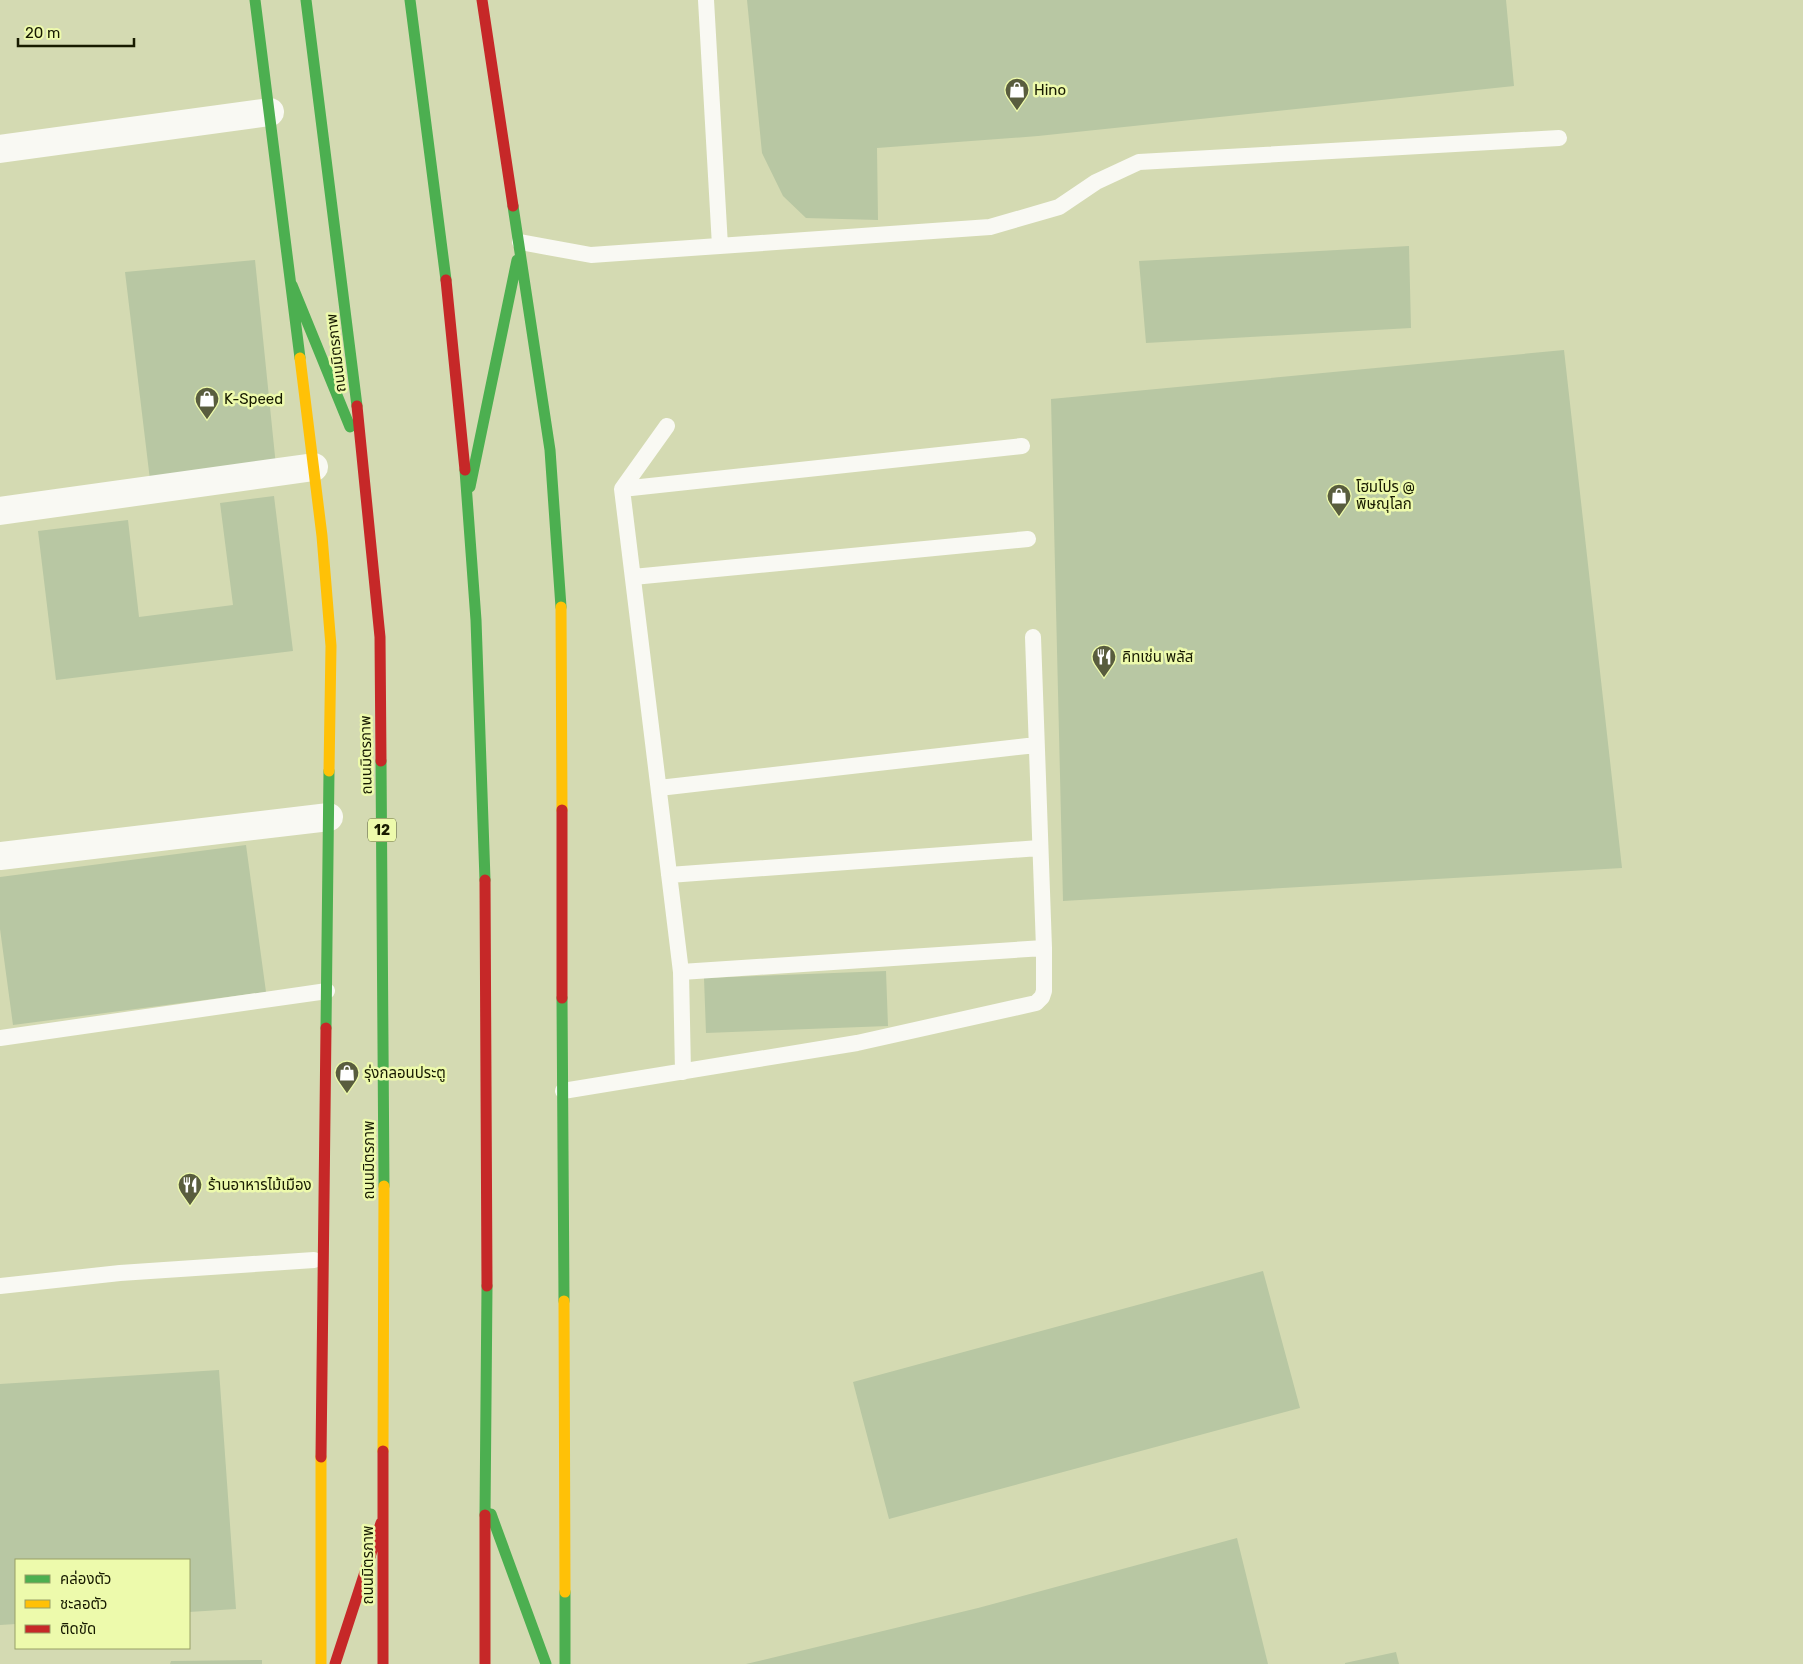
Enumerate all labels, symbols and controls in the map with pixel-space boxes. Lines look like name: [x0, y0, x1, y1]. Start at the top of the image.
scale bar: [18, 15, 134, 47]
text: 20 m: [25, 24, 60, 42]
shop icon: Hino: [1004, 77, 1030, 111]
place label: Hino: [1034, 81, 1066, 99]
street label: ถนนมิตรภาพ: [322, 313, 350, 393]
shop icon: K-Speed: [194, 386, 220, 420]
place label: K-Speed: [224, 390, 283, 408]
place label: โฮมโปร @ พิษณุโลก: [1356, 478, 1415, 513]
shop icon: โฮมโปร @ พิษณุโลก: [1326, 483, 1352, 517]
restaurant icon: คิทเช่น พลัส: [1091, 644, 1117, 678]
place label: คิทเช่น พลัส: [1122, 648, 1194, 666]
street label: ถนนมิตรภาพ: [356, 715, 376, 795]
road number: 12: [368, 818, 396, 842]
shop icon: รุ่งกลอนประตู: [334, 1060, 360, 1094]
place label: รุ่งกลอนประตู: [364, 1064, 446, 1082]
street label: ถนนมิตรภาพ: [360, 1120, 378, 1200]
restaurant icon: ร้านอาหารไม้เมือง: [177, 1172, 203, 1206]
place label: ร้านอาหารไม้เมือง: [208, 1176, 312, 1194]
street label: ถนนมิตรภาพ: [359, 1525, 377, 1605]
legend: [15, 1559, 190, 1649]
text: คล่องตัว: [60, 1570, 111, 1588]
text: ชะลอตัว: [60, 1595, 107, 1613]
text: ติดขัด: [60, 1620, 96, 1638]

